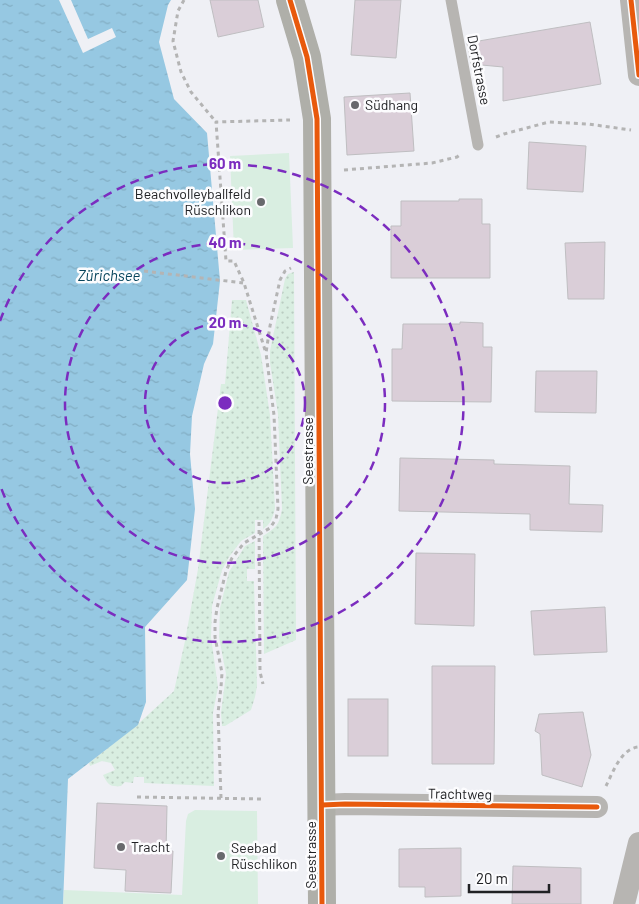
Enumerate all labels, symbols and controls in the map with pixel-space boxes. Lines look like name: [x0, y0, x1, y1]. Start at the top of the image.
street label: Dorfstrasse: [464, 33, 495, 106]
place label: Südhang: [365, 96, 418, 113]
marker: Südhang: [349, 99, 361, 111]
text: 60 m: [209, 154, 241, 172]
place label: Beachvolleyballfeld Rüschlikon: [135, 185, 251, 218]
marker: Beachvolleyballfeld Rüschlikon: [255, 196, 267, 208]
text: 40 m: [208, 233, 242, 251]
water label: Zürichsee: [78, 266, 141, 284]
text: 20 m: [209, 313, 241, 331]
centre of rings: [216, 394, 234, 412]
street label: Seestrasse: [299, 417, 316, 485]
street label: Trachtweg: [428, 784, 492, 803]
street label: Seestrasse: [302, 821, 319, 889]
place label: Tracht: [131, 838, 170, 855]
place label: Seebad Rüschlikon: [231, 839, 297, 872]
marker: Tracht: [115, 841, 127, 853]
marker: Seebad Rüschlikon: [215, 850, 227, 862]
scale bar: [469, 862, 549, 894]
text: 20 m: [476, 869, 508, 887]

